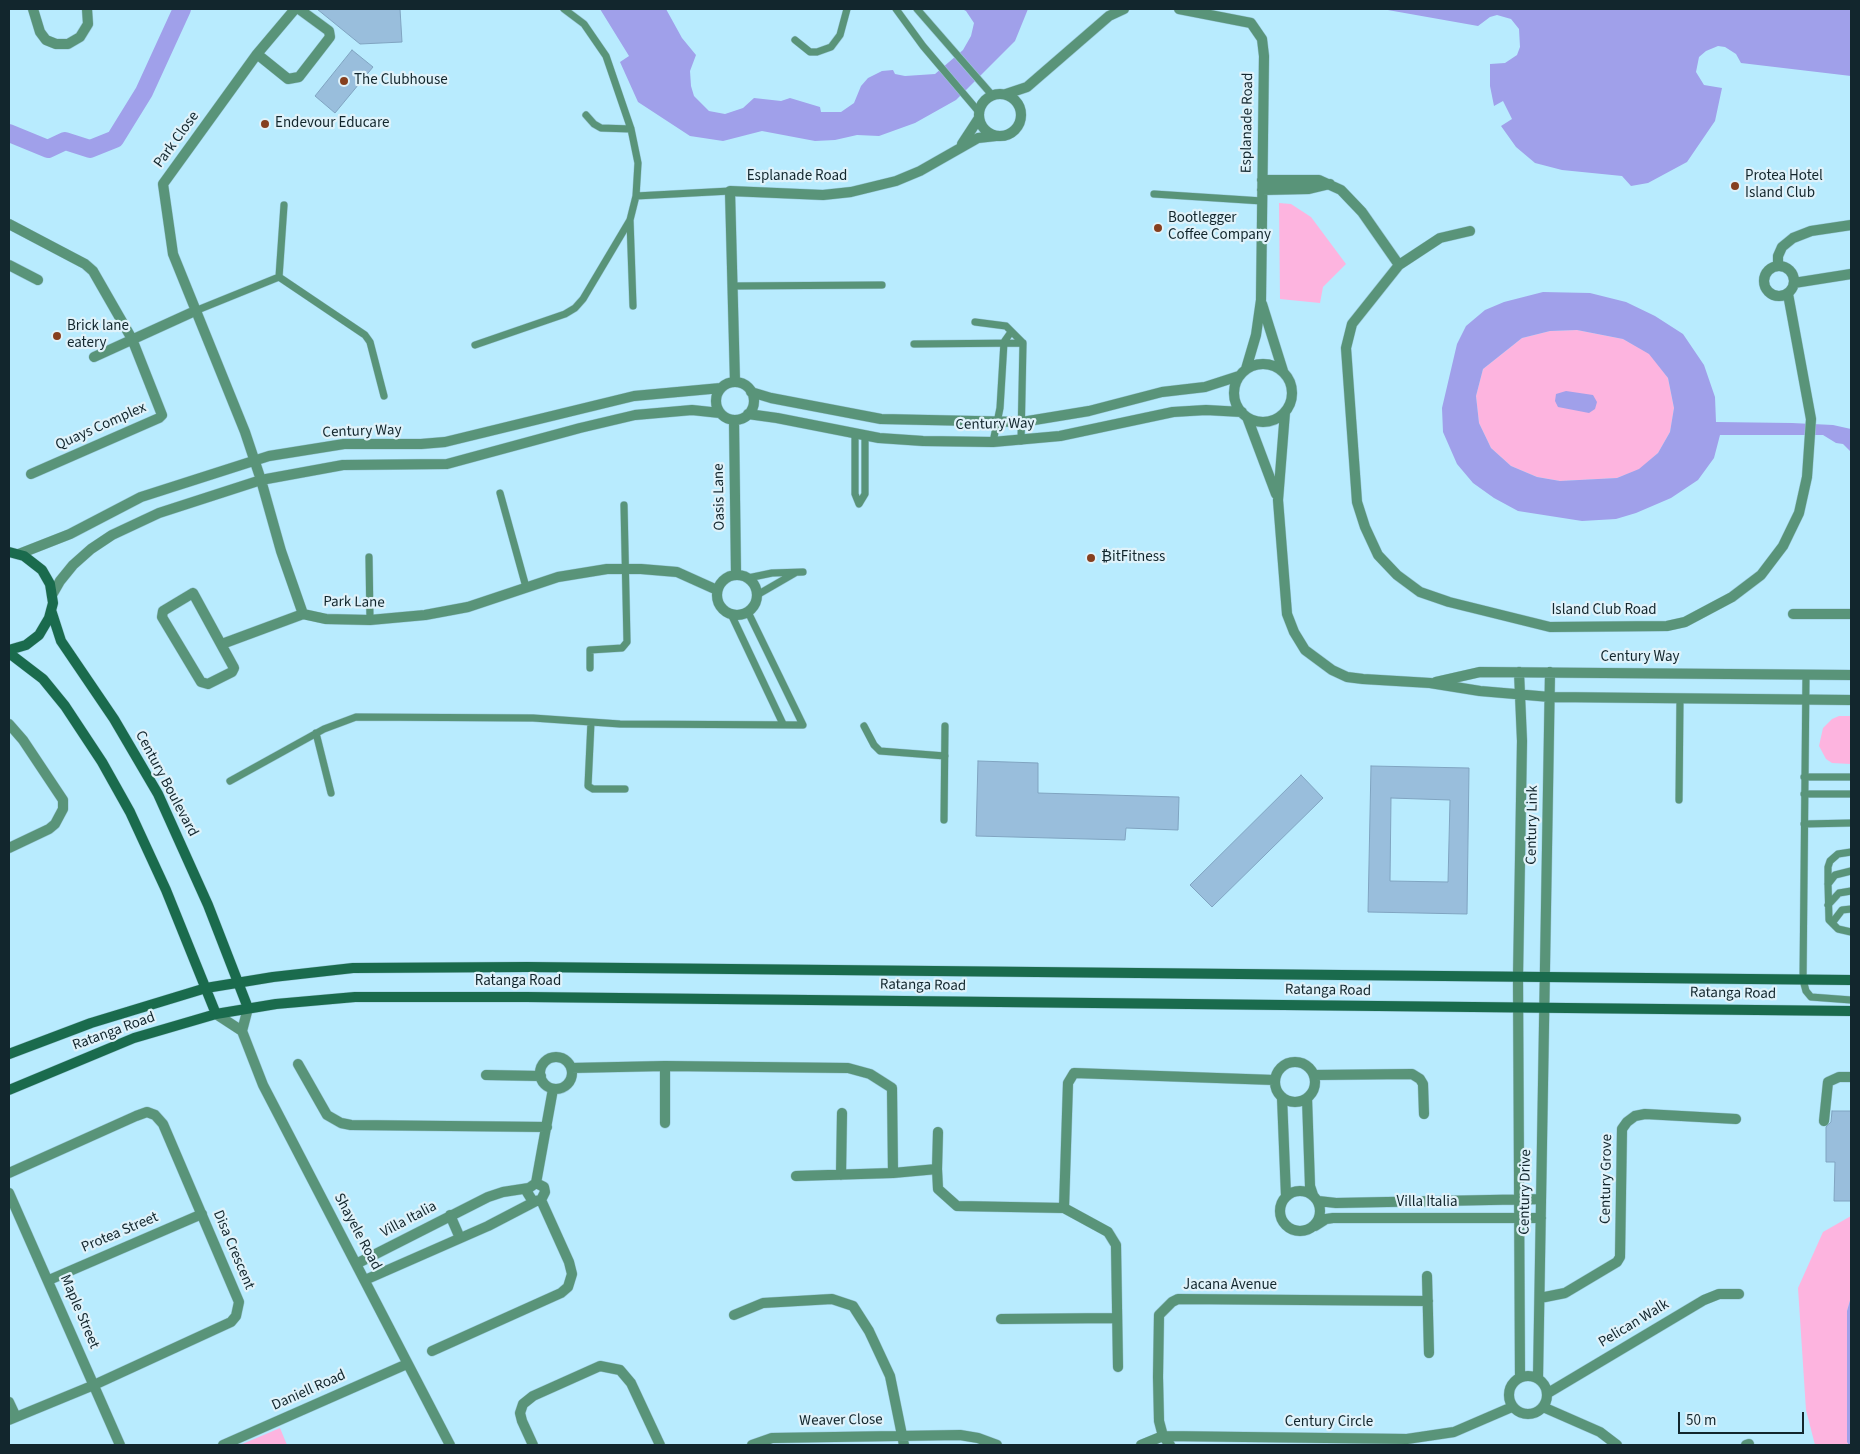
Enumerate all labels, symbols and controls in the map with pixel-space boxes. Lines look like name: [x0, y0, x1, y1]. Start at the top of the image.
place label: The Clubhouse: [354, 72, 448, 90]
street label: Esplanade Road: [1238, 73, 1258, 173]
marker: The Clubhouse: [338, 75, 350, 87]
street label: Park Close: [151, 108, 203, 172]
place label: Endevour Educare: [275, 115, 389, 133]
marker: Endevour Educare: [259, 118, 271, 130]
street label: Esplanade Road: [747, 168, 847, 186]
place label: Protea Hotel Island Club: [1745, 168, 1823, 203]
marker: Protea Hotel Island Club: [1729, 180, 1741, 192]
place label: Bootlegger Coffee Company: [1168, 210, 1271, 245]
marker: Bootlegger Coffee Company: [1152, 222, 1164, 234]
place label: Brick lane eatery: [67, 318, 129, 353]
marker: Brick lane eatery: [51, 330, 63, 342]
street label: Quays Complex: [53, 399, 149, 455]
street label: Century Way: [955, 415, 1035, 435]
street label: Century Way: [322, 422, 402, 442]
street label: Oasis Lane: [710, 463, 730, 531]
place label: ₿itFitness: [1101, 549, 1165, 567]
marker: ₿itFitness: [1085, 552, 1097, 564]
street label: Park Lane: [323, 593, 385, 613]
street label: Island Club Road: [1551, 602, 1657, 620]
street label: Century Way: [1600, 649, 1680, 667]
street label: Century Boulevard: [131, 728, 201, 840]
street label: Century Link: [1523, 785, 1543, 865]
street label: Ratanga Road: [475, 973, 561, 991]
street label: Ratanga Road: [880, 976, 966, 996]
street label: Ratanga Road: [1285, 981, 1371, 1001]
street label: Ratanga Road: [1690, 984, 1776, 1004]
street label: Ratanga Road: [70, 1009, 158, 1055]
street label: Century Grove: [1597, 1134, 1617, 1224]
street label: Century Drive: [1516, 1149, 1536, 1235]
street label: Shayele Road: [329, 1190, 385, 1274]
street label: Villa Italia: [1397, 1194, 1457, 1212]
street label: Villa Italia: [378, 1198, 440, 1242]
street label: Disa Crescent: [208, 1208, 258, 1292]
street label: Protea Street: [79, 1209, 161, 1257]
street label: Maple Street: [55, 1272, 103, 1352]
street label: Jacana Avenue: [1183, 1277, 1277, 1295]
street label: Pelican Walk: [1596, 1296, 1672, 1352]
street label: Daniell Road: [269, 1367, 349, 1415]
scale bar: [1680, 1402, 1806, 1434]
text: 50 m: [1686, 1410, 1716, 1431]
street label: Weaver Close: [799, 1411, 883, 1431]
street label: Century Circle: [1285, 1414, 1373, 1432]

